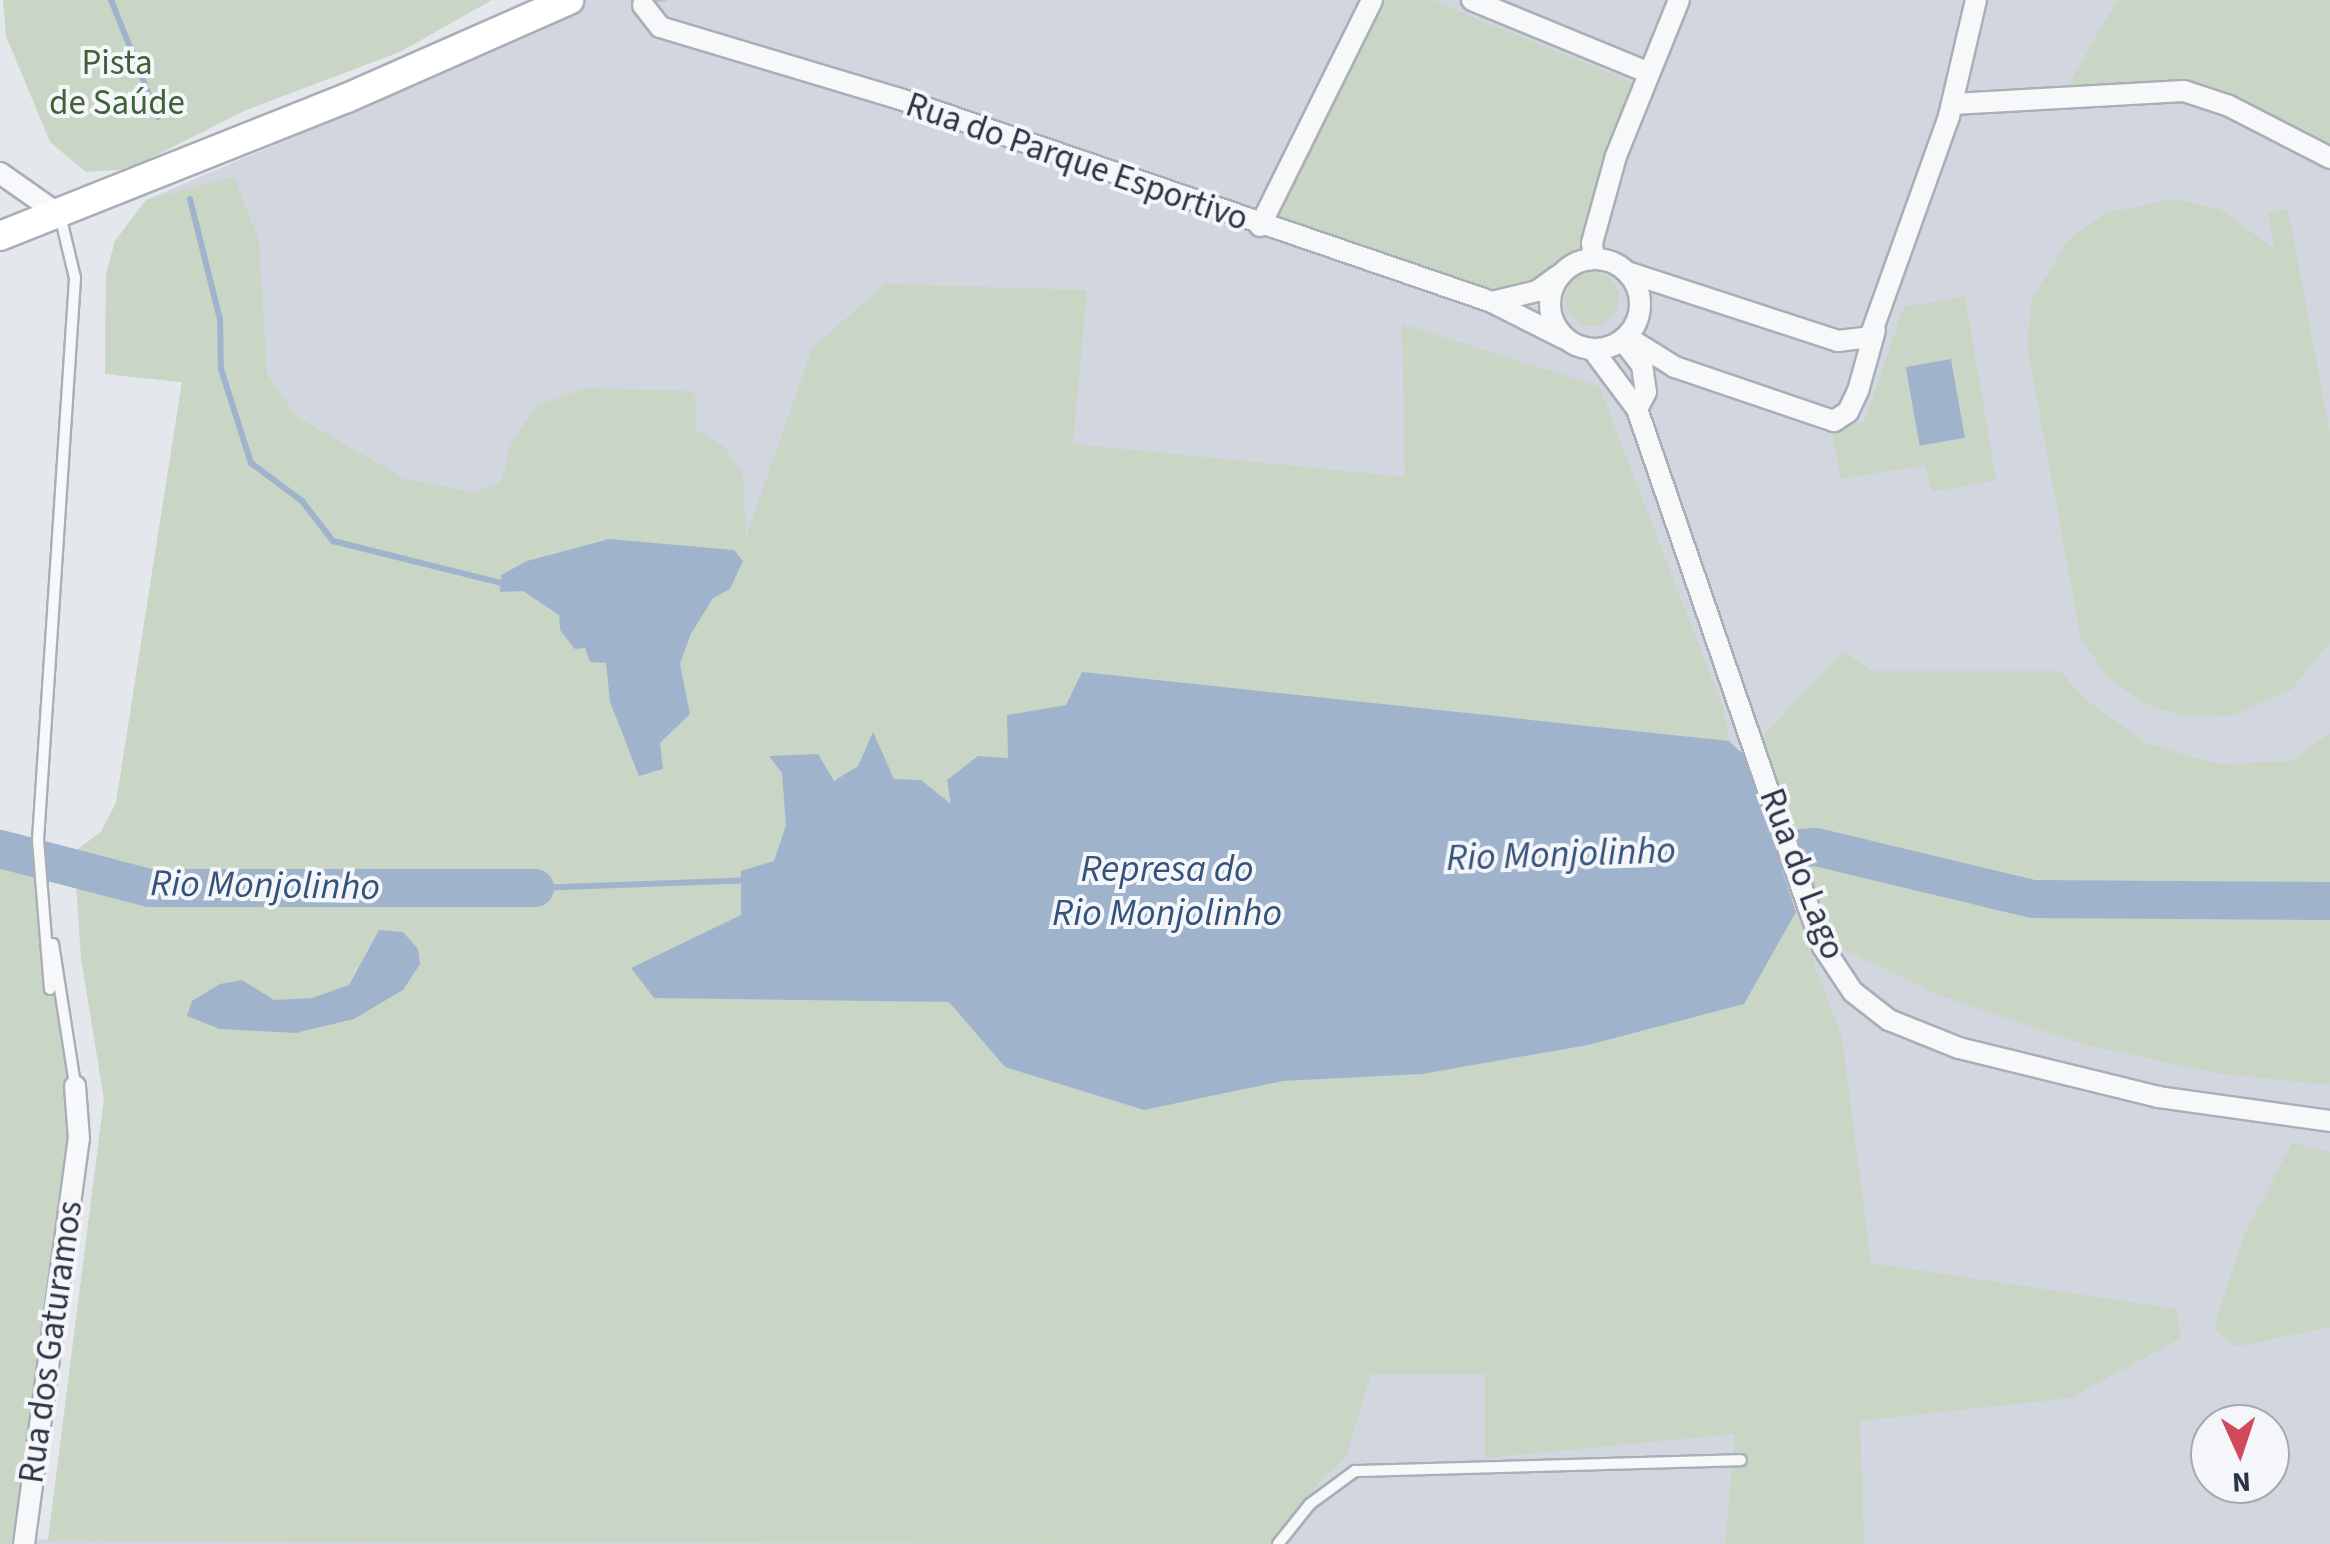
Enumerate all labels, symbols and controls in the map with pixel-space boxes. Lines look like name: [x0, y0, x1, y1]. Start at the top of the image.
park label: Pista de Saúde: [49, 42, 185, 124]
street label: Rua do Parque Esportivo: [901, 84, 1253, 240]
street label: Rua do Lago: [1750, 783, 1854, 965]
water label: Rio Monjolinho: [1445, 828, 1677, 882]
water label: Represa do Rio Monjolinho: [1052, 847, 1282, 936]
water label: Rio Monjolinho: [150, 861, 380, 911]
street label: Rua dos Gaturamos: [10, 1198, 92, 1486]
north arrow: [2190, 1404, 2290, 1504]
text: N: [2231, 1462, 2252, 1502]

